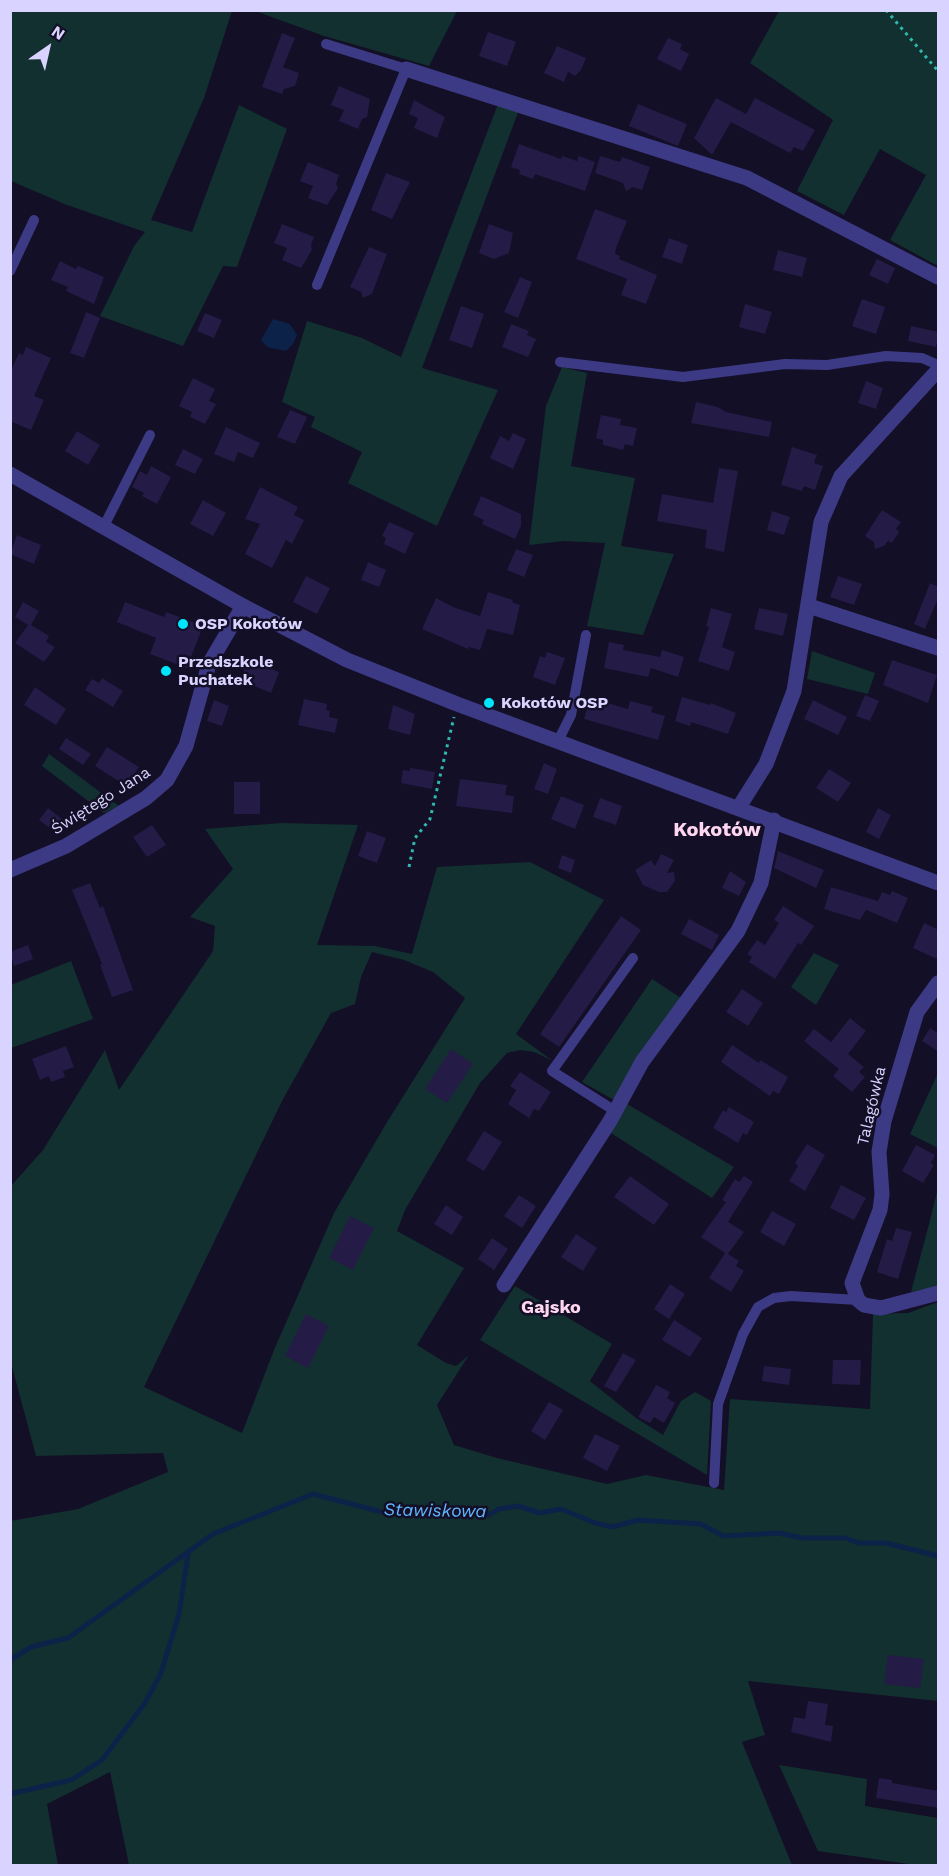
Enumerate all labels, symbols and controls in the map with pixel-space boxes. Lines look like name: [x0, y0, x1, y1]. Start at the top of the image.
north arrow: [18, 18, 78, 78]
text: N: [48, 21, 69, 44]
place label: OSP Kokotów: [195, 614, 302, 634]
marker: OSP Kokotów: [176, 617, 190, 631]
place label: Przedszkole Puchatek: [178, 652, 273, 690]
marker: Przedszkole Puchatek: [159, 664, 173, 678]
place label: Kokotów OSP: [501, 693, 608, 713]
marker: Kokotów OSP: [482, 696, 496, 710]
street label: Świętego Jana: [48, 763, 154, 839]
district label: Kokotów: [673, 818, 761, 842]
street label: Talagówka: [854, 1065, 890, 1147]
district label: Gajsko: [521, 1297, 581, 1319]
water label: Stawiskowa: [383, 1499, 487, 1523]

